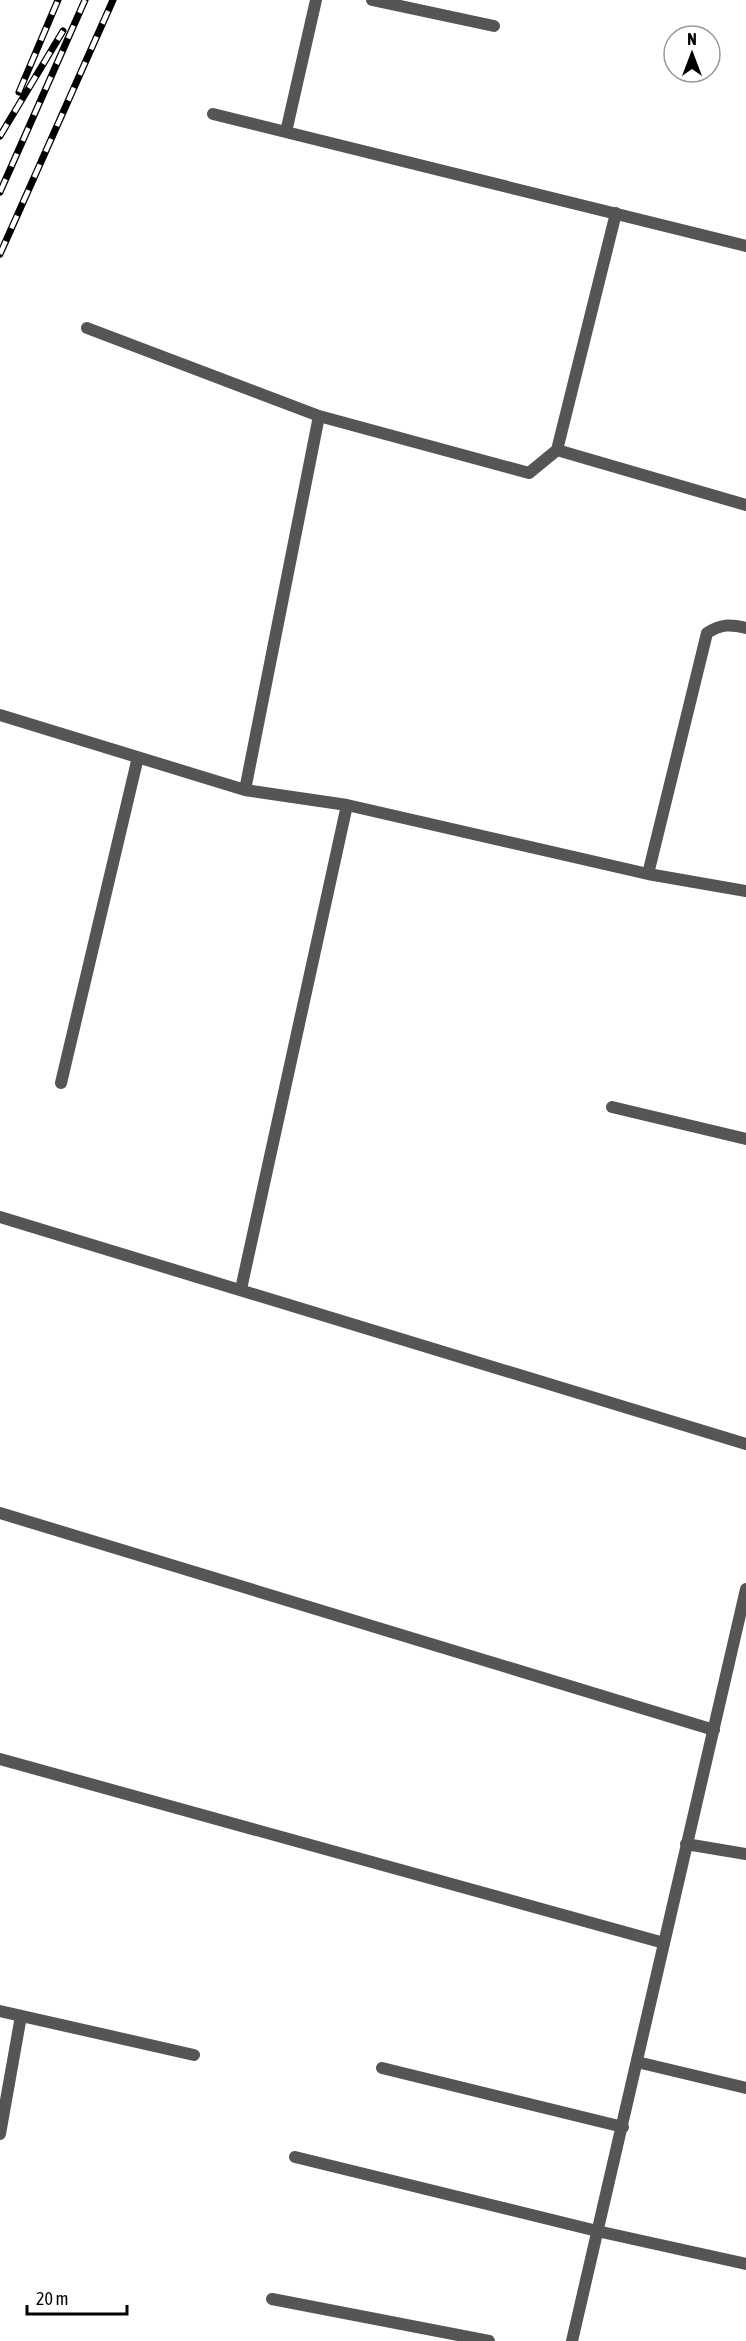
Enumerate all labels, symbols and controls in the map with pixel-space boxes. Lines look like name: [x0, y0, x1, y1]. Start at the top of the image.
north arrow: [662, 24, 722, 84]
text: N: [687, 30, 697, 48]
scale bar: [27, 2278, 128, 2316]
text: 20 m: [36, 2288, 68, 2309]

